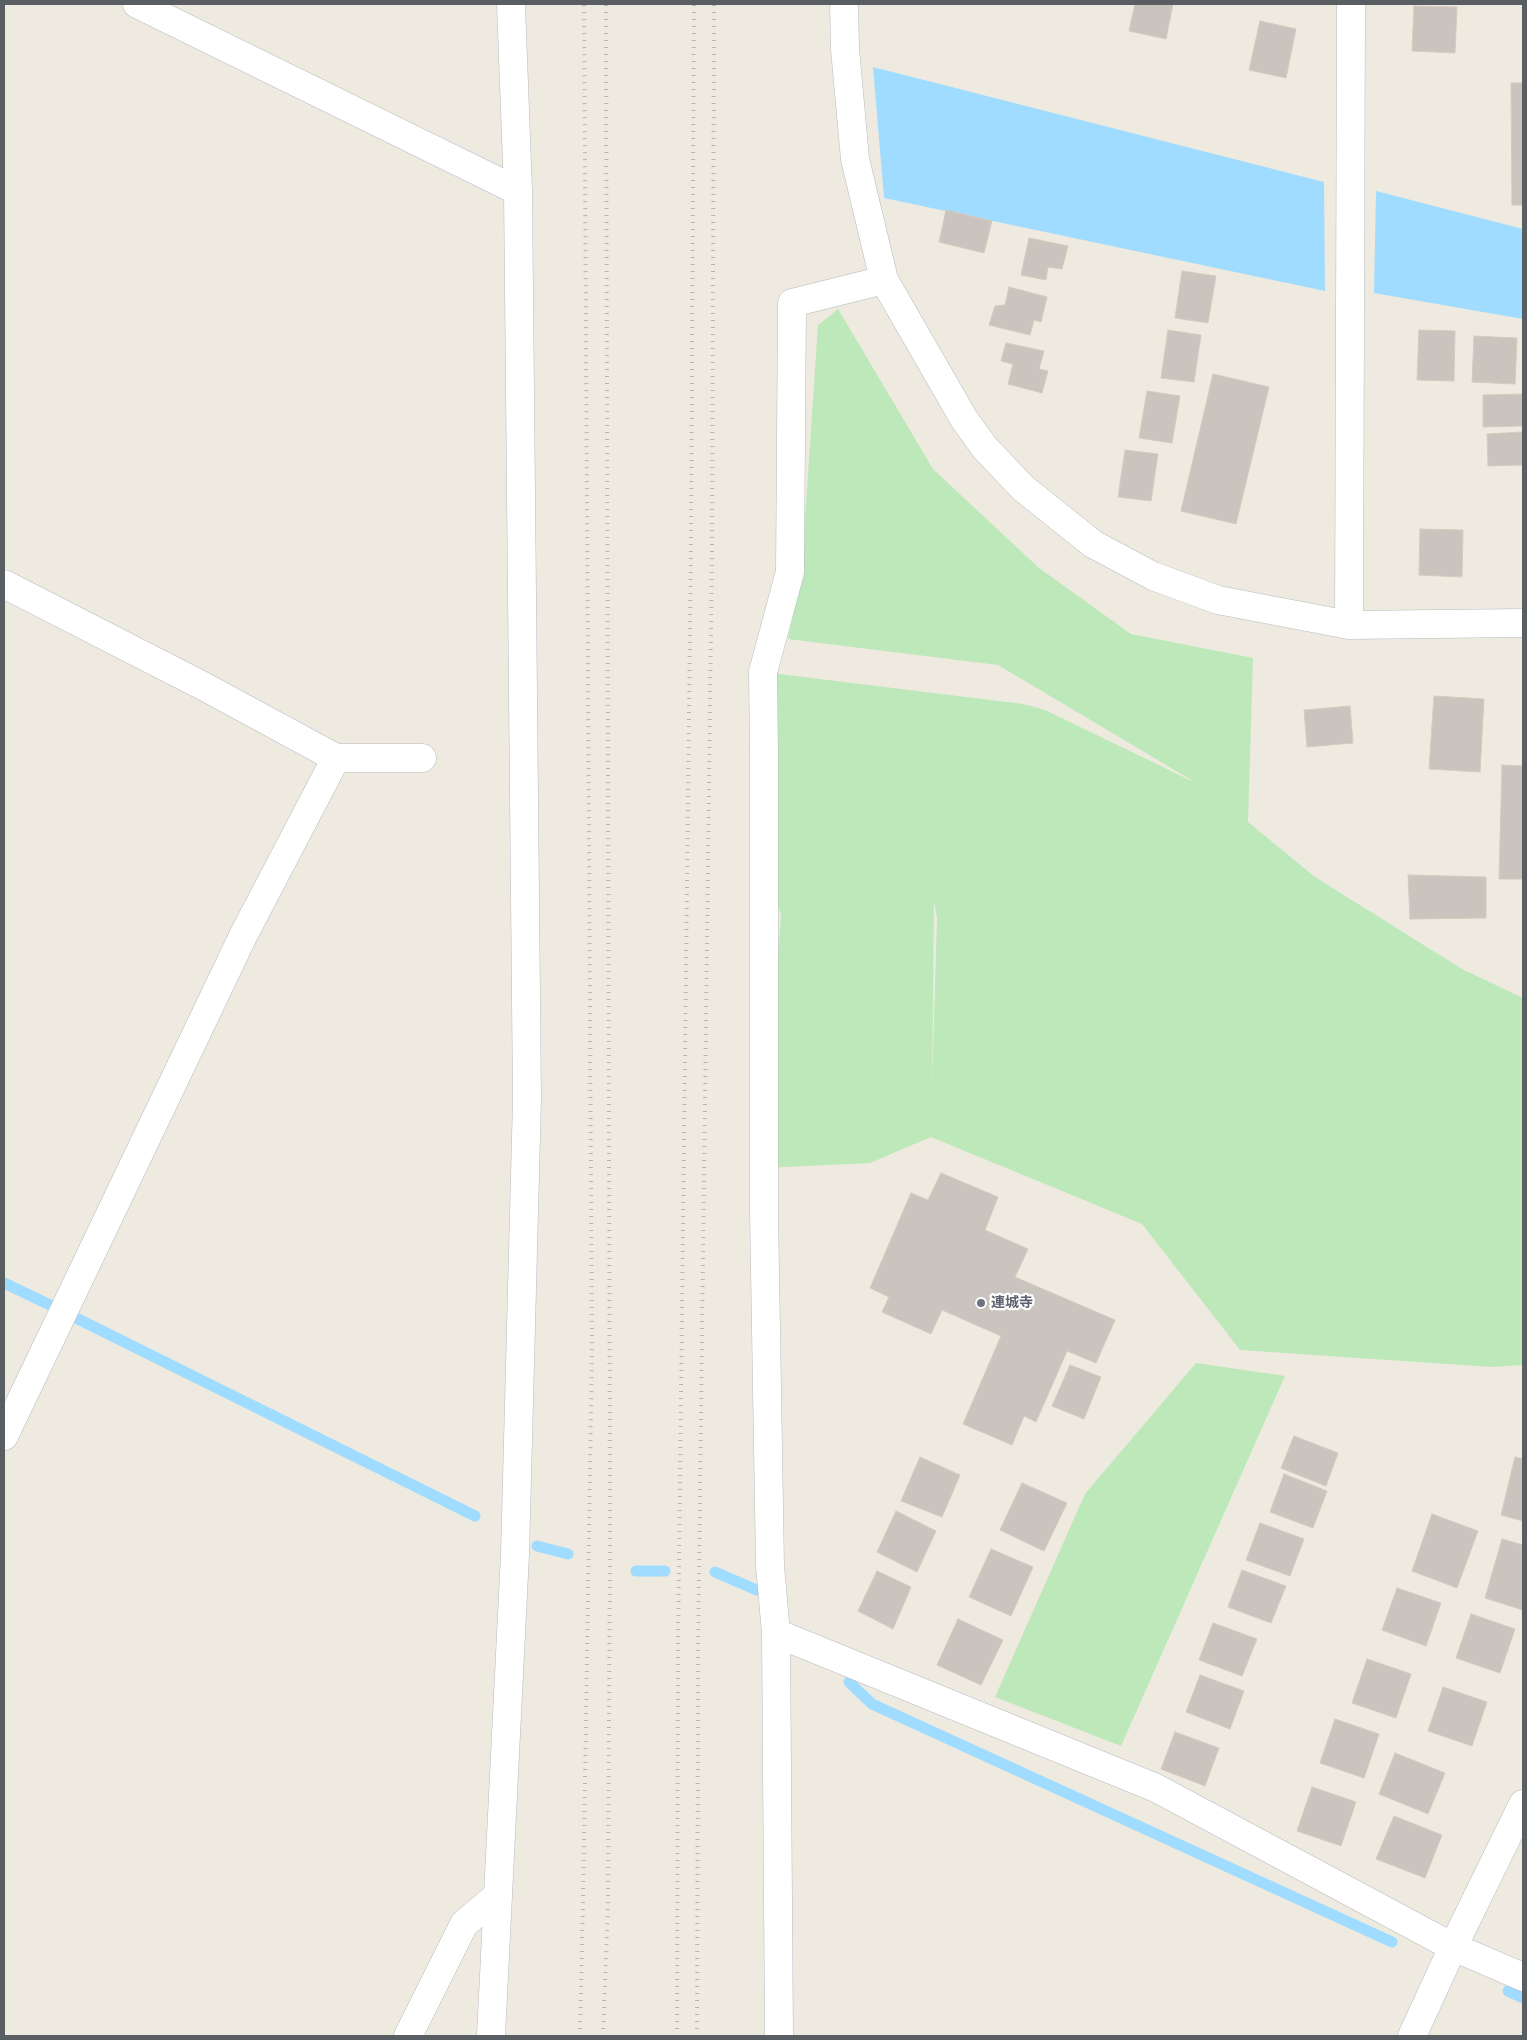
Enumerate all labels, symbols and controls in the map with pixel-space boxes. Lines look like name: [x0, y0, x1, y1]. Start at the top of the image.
place label: 連城寺: [991, 1295, 1033, 1311]
marker: 連城寺: [975, 1297, 987, 1309]

